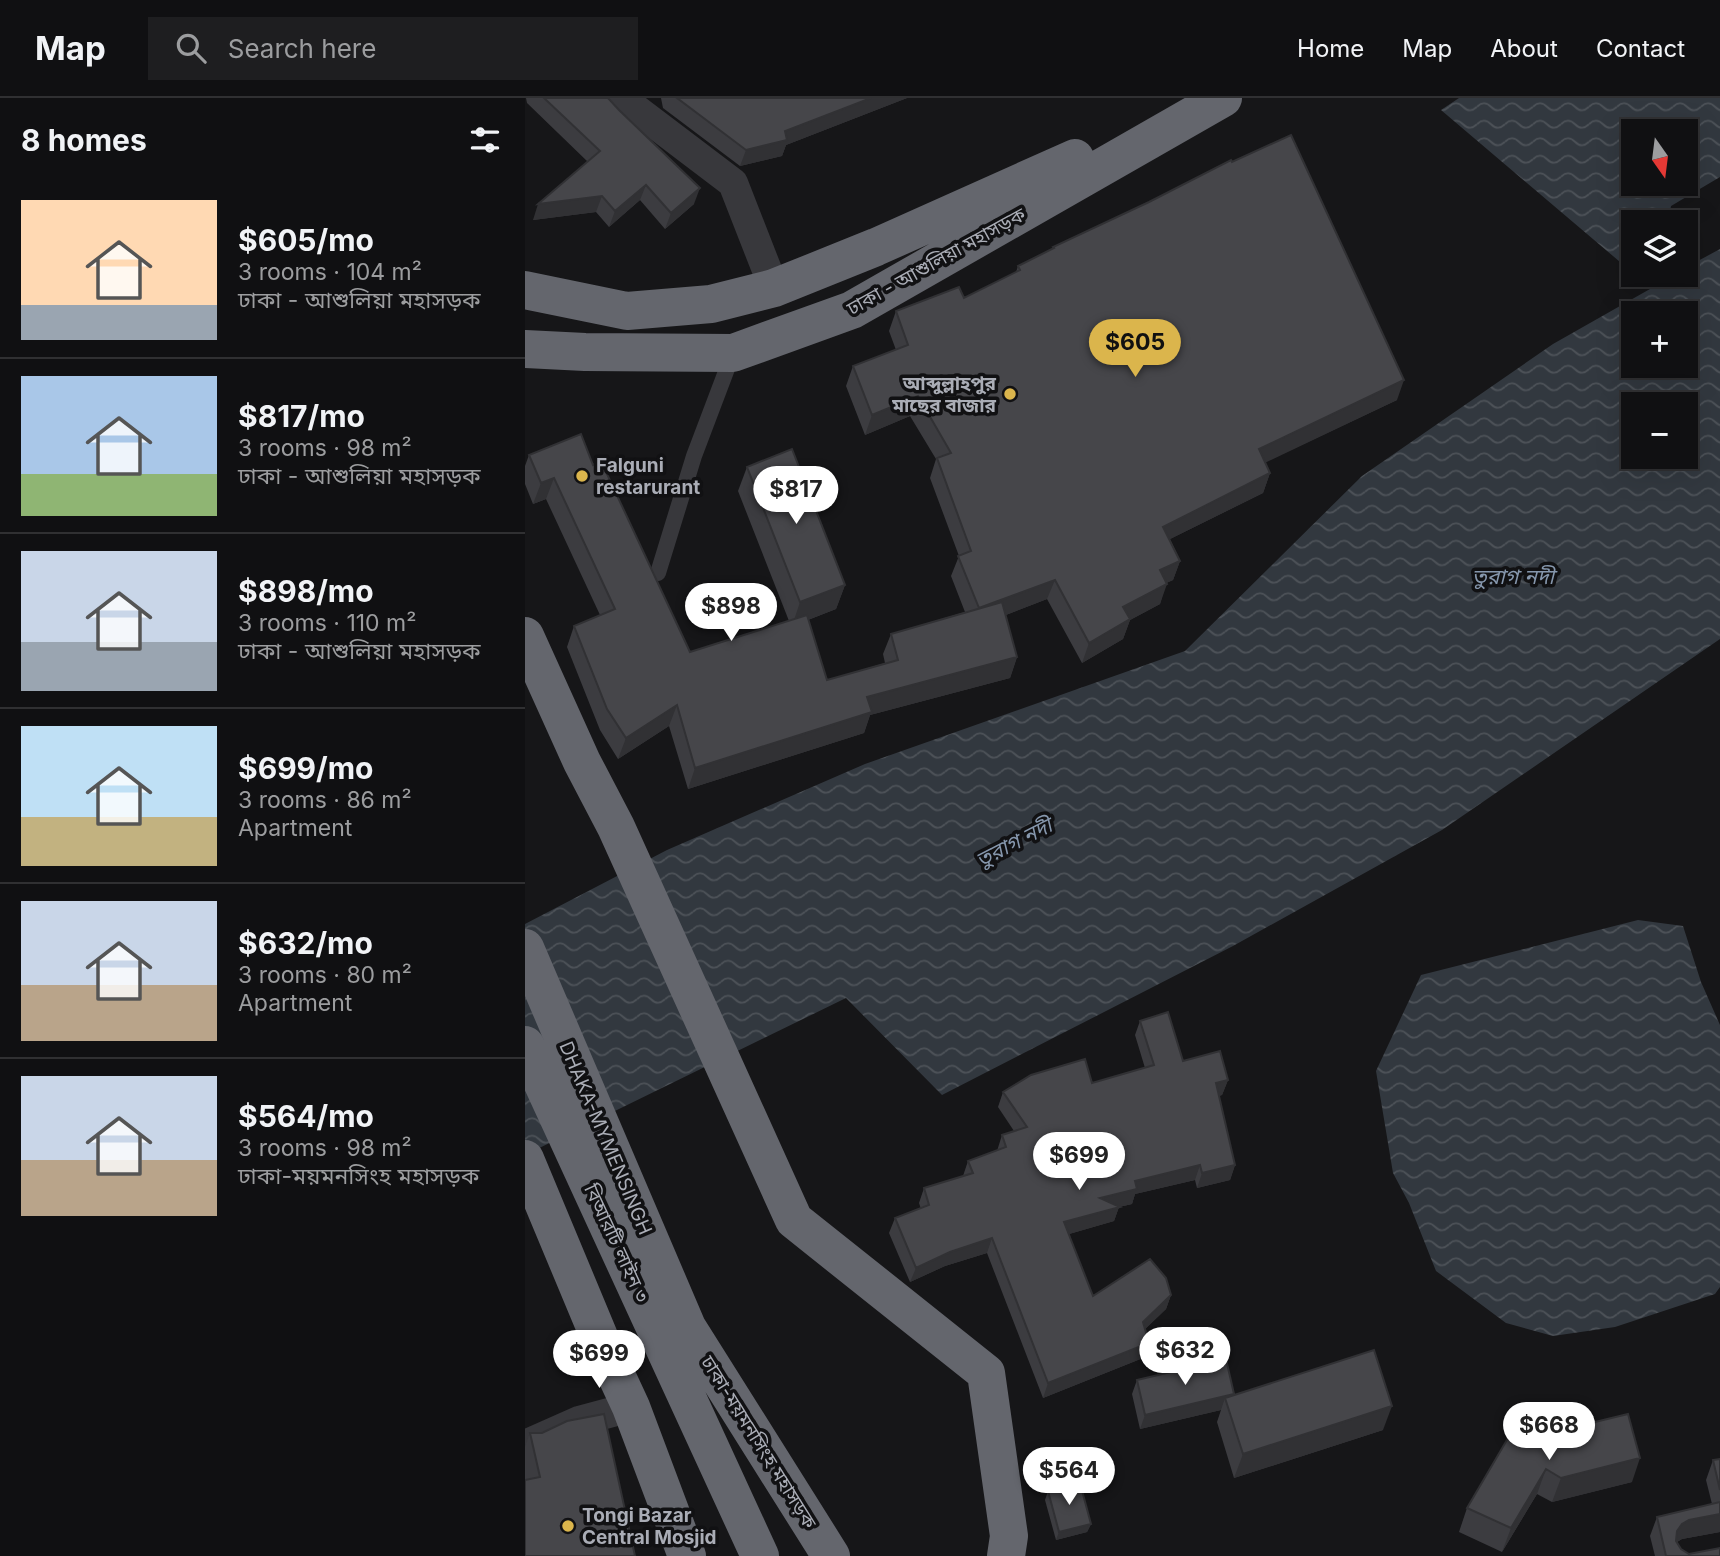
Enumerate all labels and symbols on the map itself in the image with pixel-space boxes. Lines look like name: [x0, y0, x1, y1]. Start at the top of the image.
north arrow: [1621, 119, 1697, 196]
street label: ঢাকা - আশুলিয়া মহাসড়ক: [842, 202, 1030, 321]
pin: $605: [1094, 320, 1176, 379]
place label: আব্দুল্লাহপুর মাছের বাজার: [891, 372, 997, 417]
marker: আব্দুল্লাহপুর মাছের বাজার: [1002, 386, 1018, 402]
place label: Falguni restarurant: [596, 454, 700, 499]
pin: $817: [755, 466, 837, 526]
marker: Falguni restarurant: [574, 468, 590, 484]
water label: তুরাগ নদী: [1472, 564, 1559, 590]
pin: $898: [690, 584, 772, 643]
water label: তুরাগ নদী: [971, 811, 1060, 873]
street label: DHAKA-MYMENSINGH: [554, 1038, 657, 1238]
pin: $699: [1038, 1132, 1120, 1192]
street label: বিআরটি লাইন ৩: [579, 1180, 654, 1306]
pin: $632: [1144, 1328, 1226, 1387]
pin: $699: [558, 1330, 640, 1390]
street label: ঢাকা-ময়মনসিংহ মহাসড়ক: [695, 1351, 822, 1533]
pin: $668: [1508, 1402, 1590, 1462]
pin: $564: [1028, 1448, 1110, 1507]
place label: Tongi Bazar Central Mosjid: [582, 1504, 717, 1549]
marker: Tongi Bazar Central Mosjid: [560, 1518, 576, 1534]

